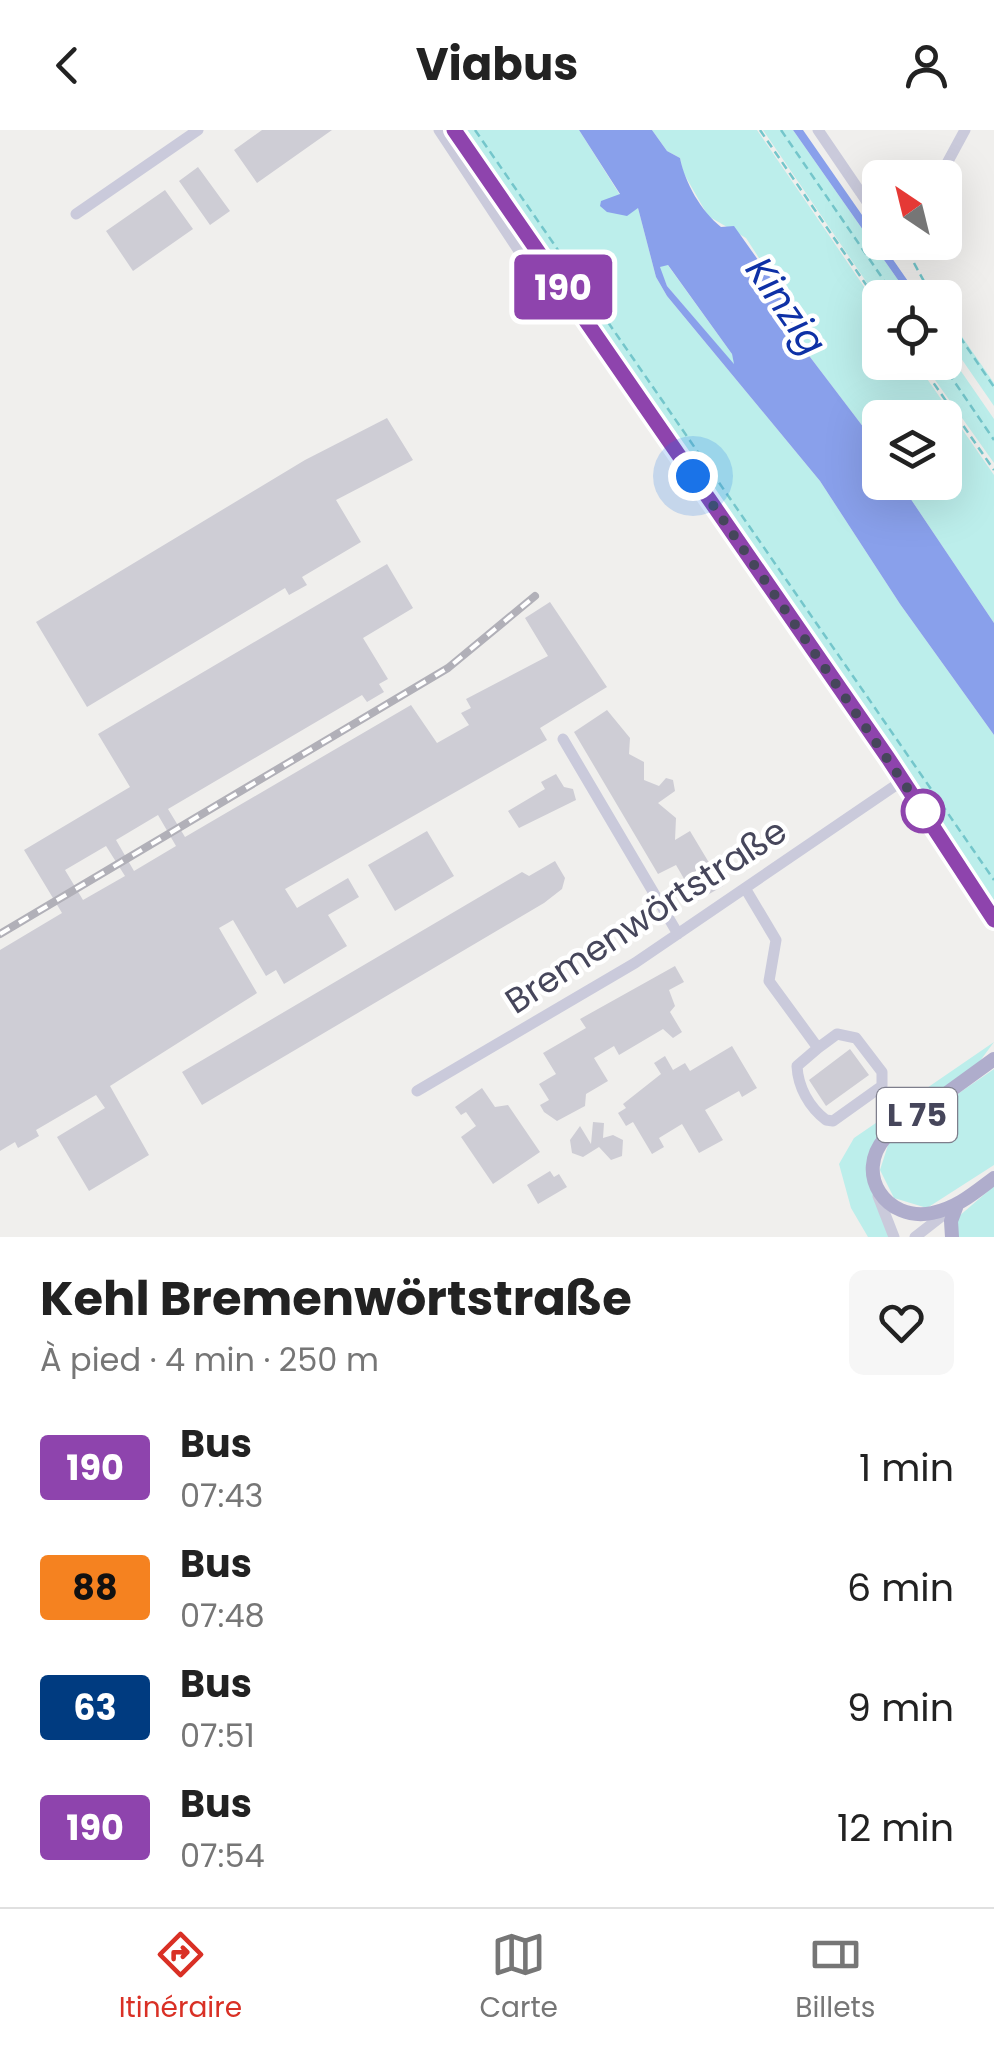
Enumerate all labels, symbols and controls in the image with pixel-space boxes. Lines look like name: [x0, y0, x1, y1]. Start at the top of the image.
text: Viabus: [416, 33, 578, 96]
icon: back: [40, 38, 95, 93]
icon: person: [899, 38, 954, 93]
north arrow: [862, 160, 962, 260]
map controls: [862, 160, 962, 500]
water label: Kinzig: [734, 246, 839, 365]
line badge: 190: [506, 254, 620, 320]
text: 190: [534, 263, 592, 312]
button: locate: [862, 280, 962, 380]
button: layers: [862, 400, 962, 500]
your location: [668, 451, 718, 501]
unlabelled marker: [902, 790, 944, 832]
street label: Bremenwörtstraße: [495, 806, 796, 1025]
road number: L 75: [877, 1088, 957, 1142]
text: Kehl Bremenwörtstraße: [40, 1265, 632, 1332]
button: heart: [849, 1270, 954, 1375]
text: À pied · 4 min · 250 m: [40, 1337, 379, 1382]
text: Bus: [180, 1417, 252, 1470]
text: 1 min: [859, 1441, 954, 1494]
text: 190: [66, 1443, 124, 1492]
text: 07:43: [180, 1473, 263, 1518]
text: Bus: [180, 1537, 252, 1590]
text: 6 min: [847, 1561, 954, 1614]
text: 88: [72, 1563, 118, 1612]
text: 07:48: [180, 1593, 265, 1638]
text: Bus: [180, 1657, 252, 1710]
text: 9 min: [847, 1681, 954, 1734]
text: 63: [73, 1683, 117, 1732]
text: 07:51: [180, 1713, 255, 1758]
text: Bus: [180, 1777, 252, 1830]
text: 12 min: [837, 1801, 954, 1854]
text: 190: [66, 1803, 124, 1852]
text: 07:54: [180, 1833, 265, 1878]
tab: Itinéraire: [119, 1927, 242, 2029]
tab: Carte: [479, 1927, 558, 2029]
tab: Billets: [795, 1927, 875, 2029]

